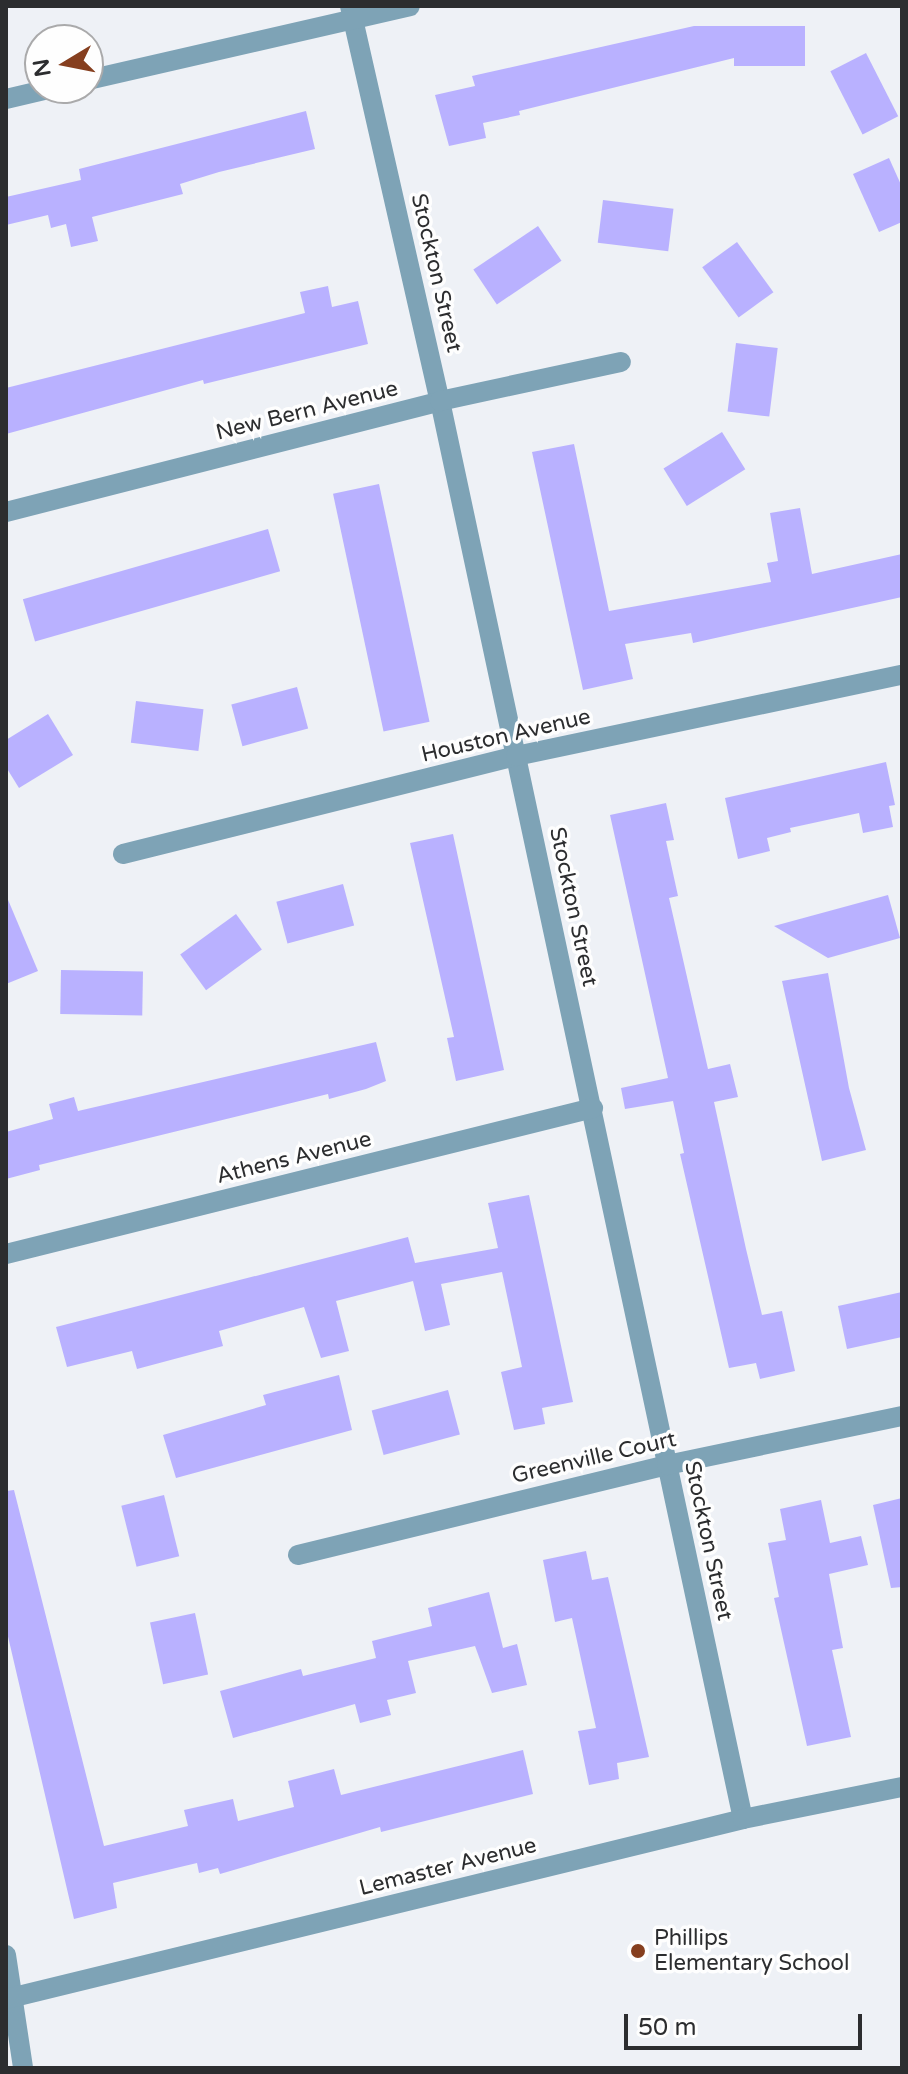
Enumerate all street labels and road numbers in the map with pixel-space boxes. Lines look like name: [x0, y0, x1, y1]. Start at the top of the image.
street label: Stockton Street: [405, 191, 467, 355]
street label: New Bern Avenue: [213, 376, 401, 446]
street label: Houston Avenue: [419, 704, 593, 768]
street label: Stockton Street: [543, 825, 603, 989]
street label: Athens Avenue: [214, 1126, 374, 1190]
street label: Greenville Court: [509, 1426, 679, 1490]
street label: Stockton Street: [678, 1459, 738, 1623]
street label: Lemaster Avenue: [357, 1832, 539, 1902]

